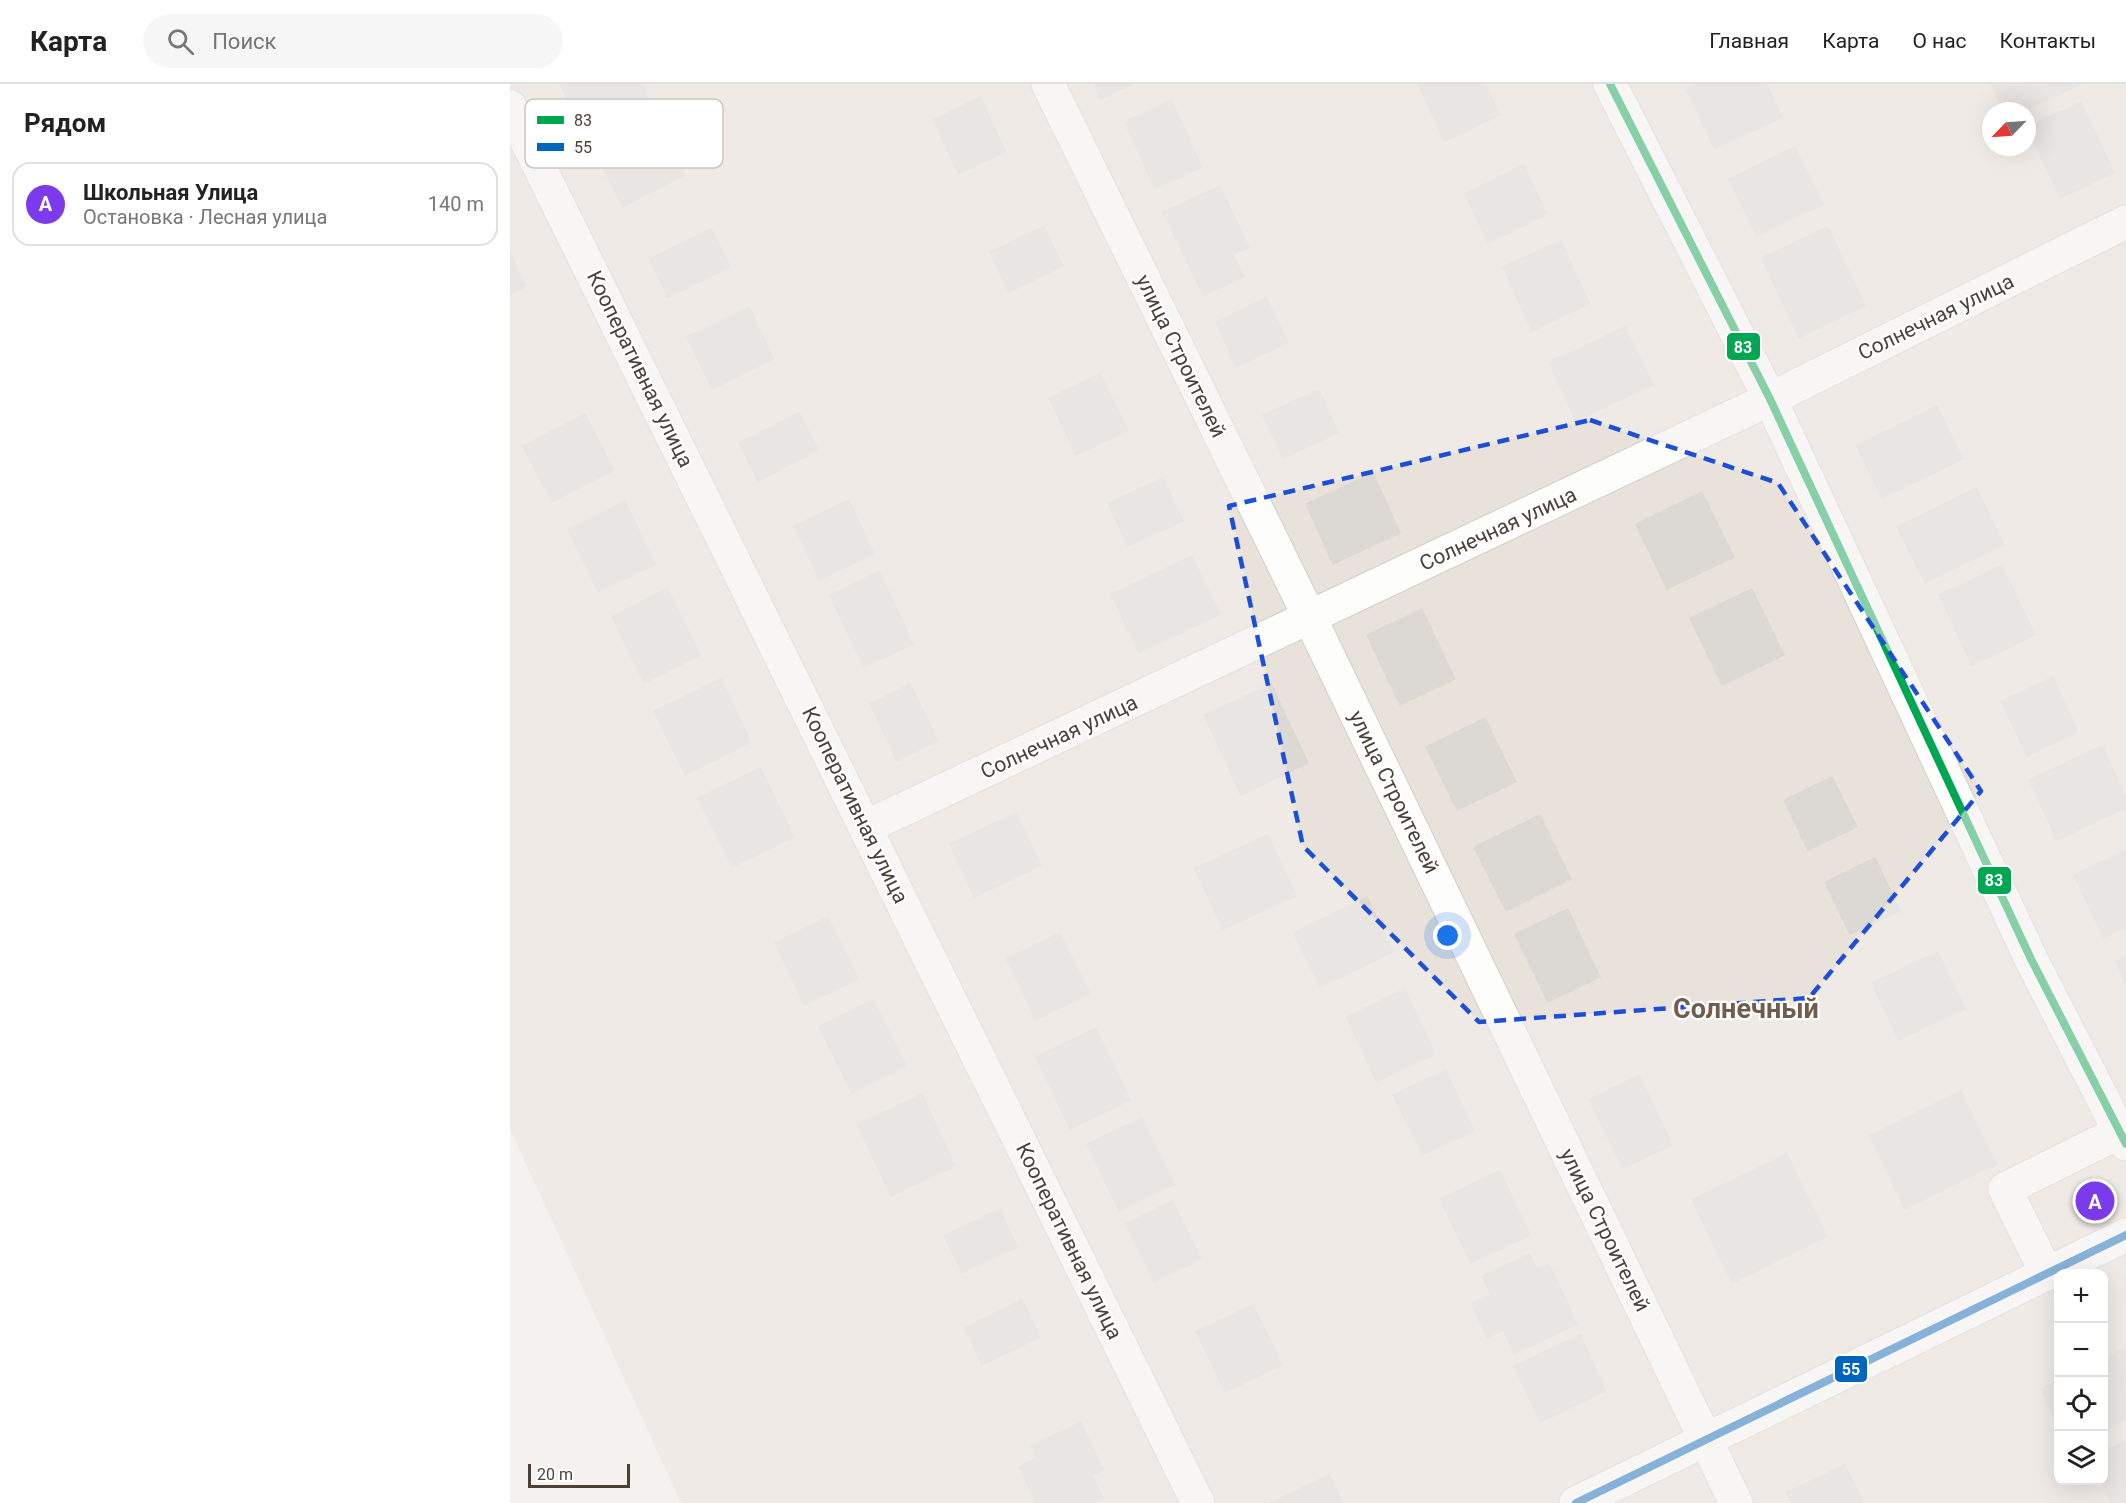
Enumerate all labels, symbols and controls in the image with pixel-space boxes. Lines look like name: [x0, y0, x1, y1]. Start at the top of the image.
search box: [143, 14, 563, 68]
text: Карта: [30, 25, 107, 58]
icon: search: [164, 25, 197, 58]
text: Поиск: [212, 29, 277, 54]
text: Главная: [1709, 29, 1789, 53]
text: Карта: [1822, 29, 1879, 53]
text: О нас: [1912, 29, 1967, 53]
text: Контакты: [2000, 29, 2096, 53]
legend: [525, 99, 723, 168]
north arrow: [1982, 102, 2036, 156]
text: Рядом: [24, 108, 106, 138]
text: 83: [574, 111, 592, 130]
text: 55: [574, 138, 592, 157]
text: Школьная Улица: [83, 180, 258, 205]
text: A: [39, 192, 52, 216]
text: 140 m: [428, 192, 484, 216]
text: Остановка · Лесная улица: [83, 205, 327, 229]
street label: Кооперативная улица: [582, 267, 698, 471]
street label: Солнечная улица: [1854, 269, 2018, 365]
street label: улица Строителей: [1131, 271, 1231, 441]
line badge: 83: [1726, 332, 1761, 361]
text: 83: [1734, 338, 1752, 357]
street label: Солнечная улица: [1416, 482, 1580, 576]
street label: Солнечная улица: [977, 690, 1141, 784]
street label: Кооперативная улица: [797, 703, 913, 907]
street label: улица Строителей: [1344, 707, 1444, 877]
line badge: 83: [1977, 866, 2012, 895]
text: 83: [1985, 871, 2003, 890]
your location: [1433, 921, 1462, 950]
district label: Солнечный: [1673, 993, 1819, 1025]
street label: Кооперативная улица: [1011, 1139, 1127, 1343]
street label: улица Строителей: [1555, 1145, 1655, 1315]
pin: A: [2076, 1178, 2114, 1224]
map controls: [2054, 1269, 2108, 1485]
button: +: [2054, 1269, 2108, 1323]
button: −: [2054, 1323, 2108, 1377]
line badge: 55: [1834, 1355, 1868, 1383]
text: 55: [1842, 1360, 1860, 1379]
button: locate: [2054, 1377, 2108, 1431]
button: layers: [2054, 1431, 2108, 1485]
scale bar: [528, 1461, 630, 1488]
text: 20 m: [537, 1465, 573, 1484]

